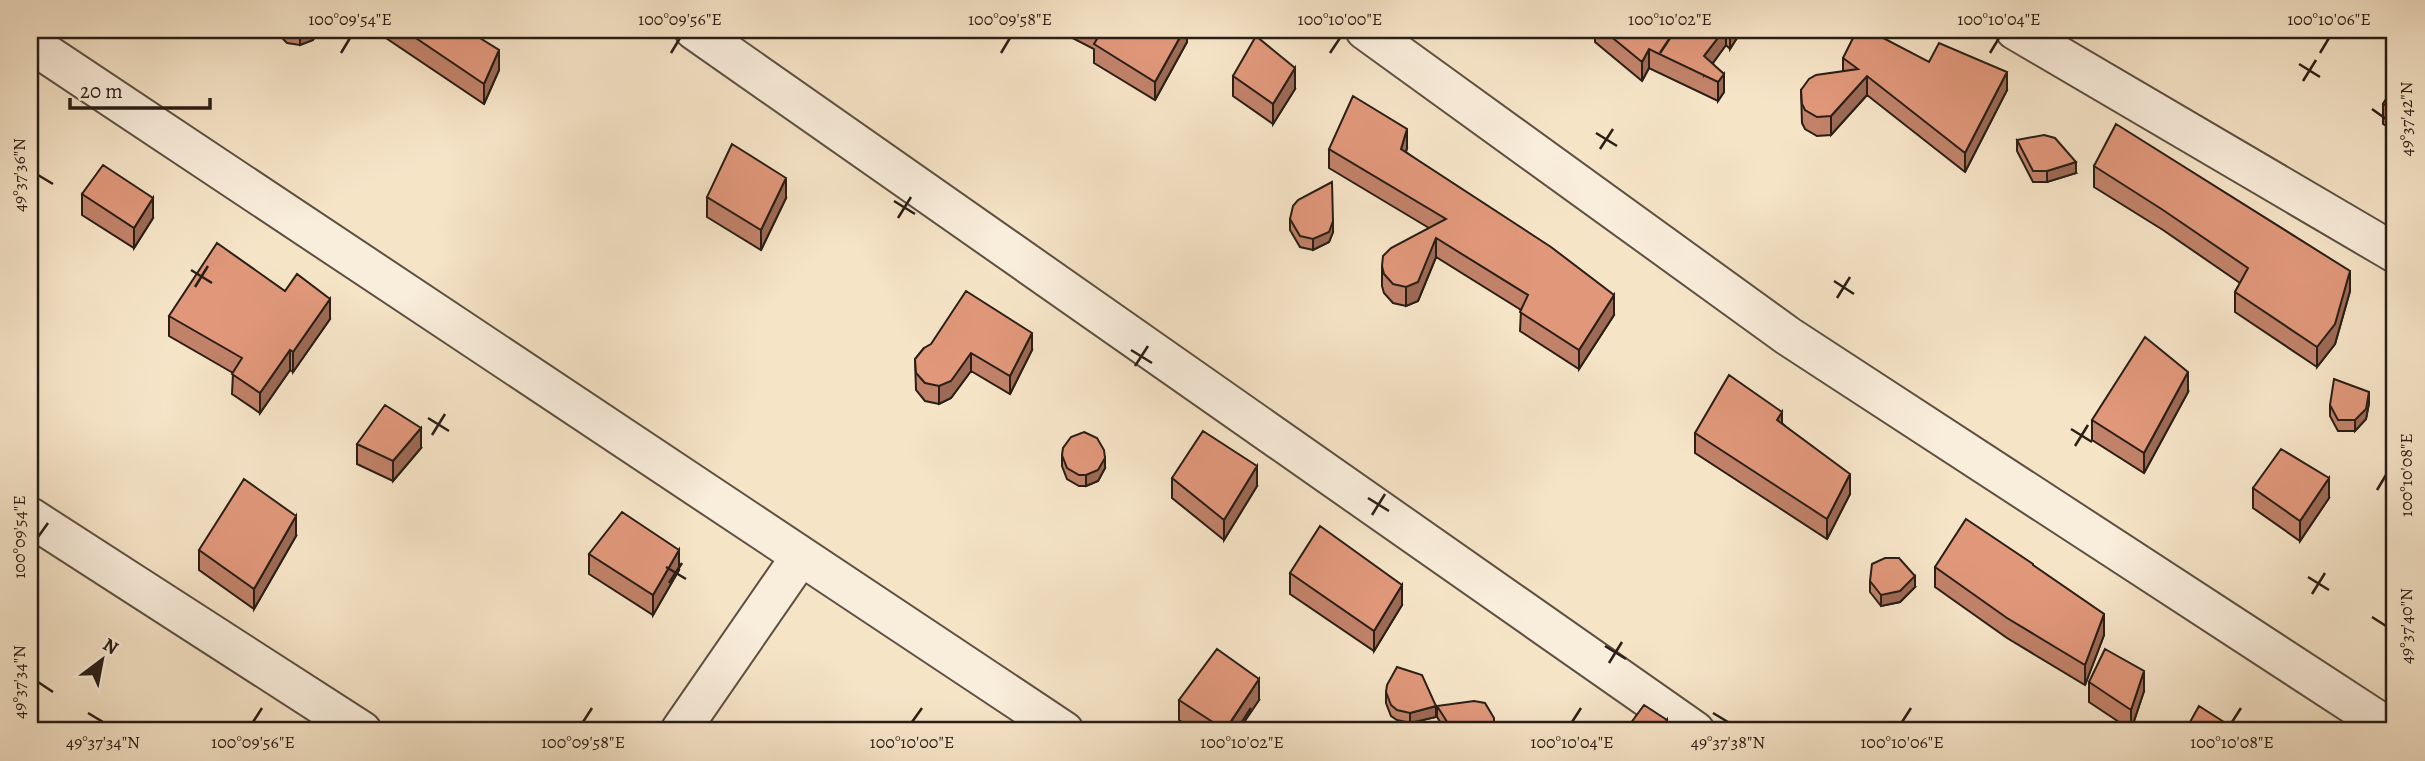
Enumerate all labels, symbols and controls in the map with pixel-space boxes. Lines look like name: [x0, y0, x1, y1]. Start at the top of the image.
text: 100°09'54"E: [308, 7, 392, 31]
text: 100°09'56"E: [638, 7, 722, 31]
text: 100°09'58"E: [968, 7, 1052, 31]
text: 100°10'00"E: [1298, 7, 1382, 31]
text: 100°10'02"E: [1628, 7, 1712, 31]
text: 100°10'04"E: [1957, 7, 2041, 31]
text: 100°10'06"E: [2287, 7, 2371, 31]
scale bar: [70, 66, 210, 110]
text: 20 m: [80, 77, 123, 105]
text: 49°37'42"N: [2394, 81, 2418, 157]
text: 49°37'36"N: [7, 138, 31, 212]
text: 100°10'08"E: [2394, 433, 2418, 517]
text: 100°09'54"E: [7, 495, 31, 579]
text: 49°37'40"N: [2394, 588, 2418, 664]
north arrow: [66, 624, 136, 694]
text: N: [98, 632, 123, 661]
text: 49°37'34"N: [7, 645, 31, 719]
text: 49°37'34"N: [66, 730, 140, 754]
text: 100°09'56"E: [211, 730, 295, 754]
text: 100°09'58"E: [541, 730, 625, 754]
text: 100°10'00"E: [870, 730, 954, 754]
text: 100°10'02"E: [1200, 730, 1284, 754]
text: 100°10'04"E: [1530, 730, 1614, 754]
text: 49°37'38"N: [1691, 730, 1765, 754]
text: 100°10'06"E: [1860, 730, 1944, 754]
text: 100°10'08"E: [2190, 730, 2274, 754]

